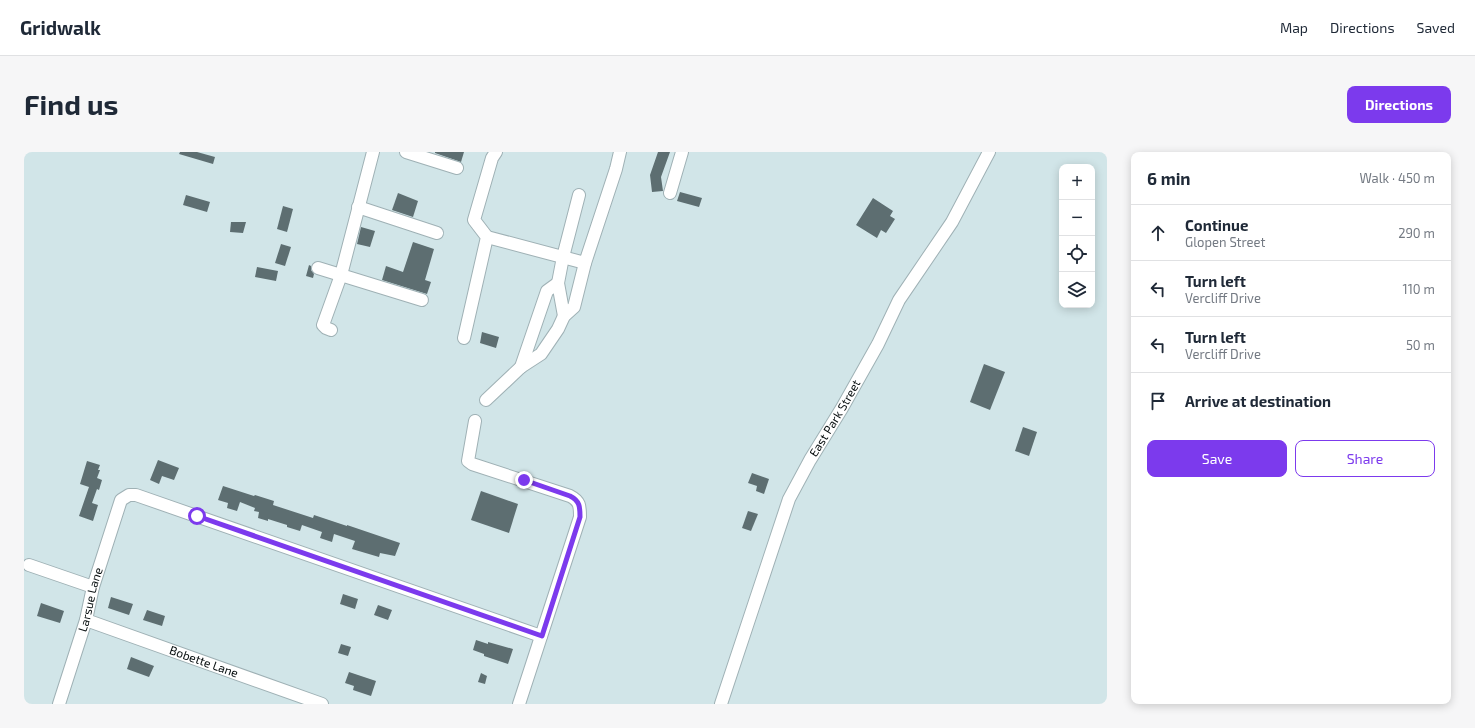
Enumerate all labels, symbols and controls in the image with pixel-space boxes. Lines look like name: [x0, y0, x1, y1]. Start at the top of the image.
text: Gridwalk: [20, 16, 101, 39]
text: Map: [1280, 19, 1308, 36]
text: Directions: [1330, 19, 1395, 36]
text: Saved: [1417, 19, 1455, 36]
button: Directions: [1347, 86, 1451, 123]
text: Find us: [24, 87, 118, 121]
map controls: [1059, 164, 1095, 308]
button: +: [1059, 164, 1095, 200]
text: 6 min: [1147, 168, 1191, 188]
text: Walk · 450 m: [1359, 170, 1435, 186]
button: −: [1059, 200, 1095, 236]
text: Continue: [1185, 216, 1248, 234]
icon: ahead: [1147, 222, 1169, 244]
text: 290 m: [1398, 225, 1435, 241]
text: Glopen Street: [1185, 234, 1266, 250]
button: locate: [1059, 236, 1095, 272]
button: layers: [1059, 272, 1095, 308]
text: Turn left: [1185, 272, 1246, 290]
icon: left: [1147, 278, 1169, 300]
text: 110 m: [1403, 281, 1435, 297]
text: Vercliff Drive: [1185, 290, 1261, 306]
text: Turn left: [1185, 328, 1246, 346]
icon: left: [1147, 334, 1169, 356]
text: 50 m: [1406, 337, 1435, 353]
text: Vercliff Drive: [1185, 346, 1261, 362]
street label: East Park Street: [806, 376, 863, 459]
icon: arrive: [1147, 390, 1169, 412]
text: Arrive at destination: [1185, 392, 1331, 410]
button: Save: [1147, 440, 1287, 477]
button: Share: [1295, 440, 1435, 477]
route end: [515, 471, 533, 489]
route start: [188, 507, 206, 525]
street label: Larsue Lane: [75, 566, 105, 633]
street label: Bobette Lane: [168, 642, 240, 680]

